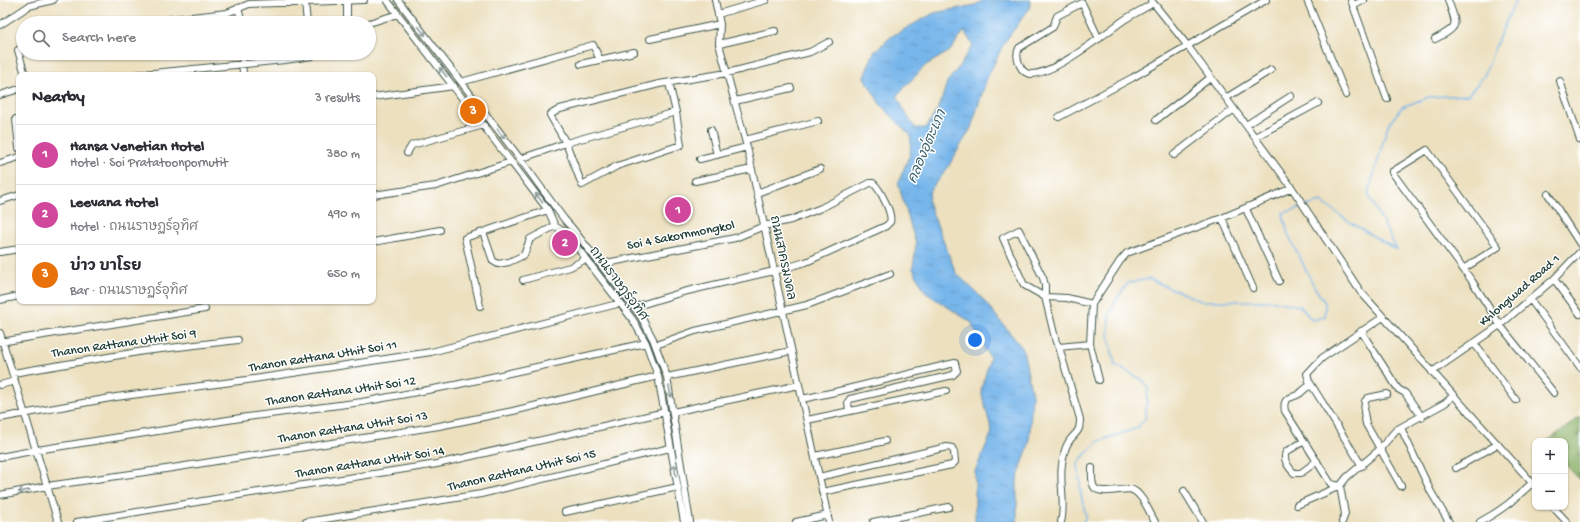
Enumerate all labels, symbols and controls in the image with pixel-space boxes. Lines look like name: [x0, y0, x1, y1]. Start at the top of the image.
search box: [16, 16, 376, 60]
one-way arrow: [418, 25, 426, 36]
icon: search: [30, 27, 52, 49]
text: Search here: [62, 29, 136, 47]
one-way arrow: [439, 67, 448, 78]
text: Nearby: [32, 88, 85, 108]
text: 3 results: [315, 91, 360, 106]
pin: 3: [460, 96, 486, 126]
water label: คลองอุ่ตะเภา: [902, 106, 951, 186]
one-way arrow: [497, 128, 505, 139]
text: Hansa Venetian Hotel: [70, 138, 204, 156]
text: 1: [42, 147, 48, 162]
text: 380 m: [326, 147, 360, 162]
text: Hotel · Soi Pratatoonpornutit: [70, 156, 228, 171]
one-way arrow: [535, 193, 543, 204]
text: Leevana Hotel: [70, 194, 158, 212]
pin: 1: [665, 195, 691, 225]
text: 2: [42, 207, 48, 222]
text: 490 m: [328, 207, 360, 222]
street label: ถนนสาครมงคล: [766, 214, 798, 302]
street label: Soi 4 Sakornmongkol: [626, 218, 736, 254]
text: Hotel · ถนนราษฏร์อุทิศ: [70, 220, 197, 235]
pin: 2: [552, 228, 578, 258]
street label: ถนนราษฏร์อุทิศ: [585, 242, 654, 324]
street label: Khlongwad Road 1: [1477, 252, 1563, 330]
text: บ่าว บาโรย: [70, 258, 142, 276]
text: 3: [42, 267, 48, 282]
text: 650 m: [327, 267, 360, 282]
text: Bar · ถนนราษฏร์อุทิศ: [70, 284, 187, 299]
street label: Thanon Rattana Uthit Soi 9: [50, 326, 198, 362]
your location: [965, 330, 985, 350]
street label: Thanon Rattana Uthit Soi 11: [247, 338, 398, 376]
street label: Thanon Rattana Uthit Soi 12: [264, 374, 417, 410]
one-way arrow: [666, 385, 674, 398]
street label: Thanon Rattana Uthit Soi 13: [276, 409, 429, 447]
map controls: [1532, 438, 1568, 510]
button: +: [1532, 438, 1568, 474]
street label: Thanon Rattana Uthit Soi 14: [293, 444, 446, 482]
street label: Thanon Rattana Uthit Soi 15: [446, 447, 598, 496]
one-way arrow: [670, 464, 678, 477]
button: −: [1532, 474, 1568, 510]
one-way arrow: [17, 487, 30, 495]

